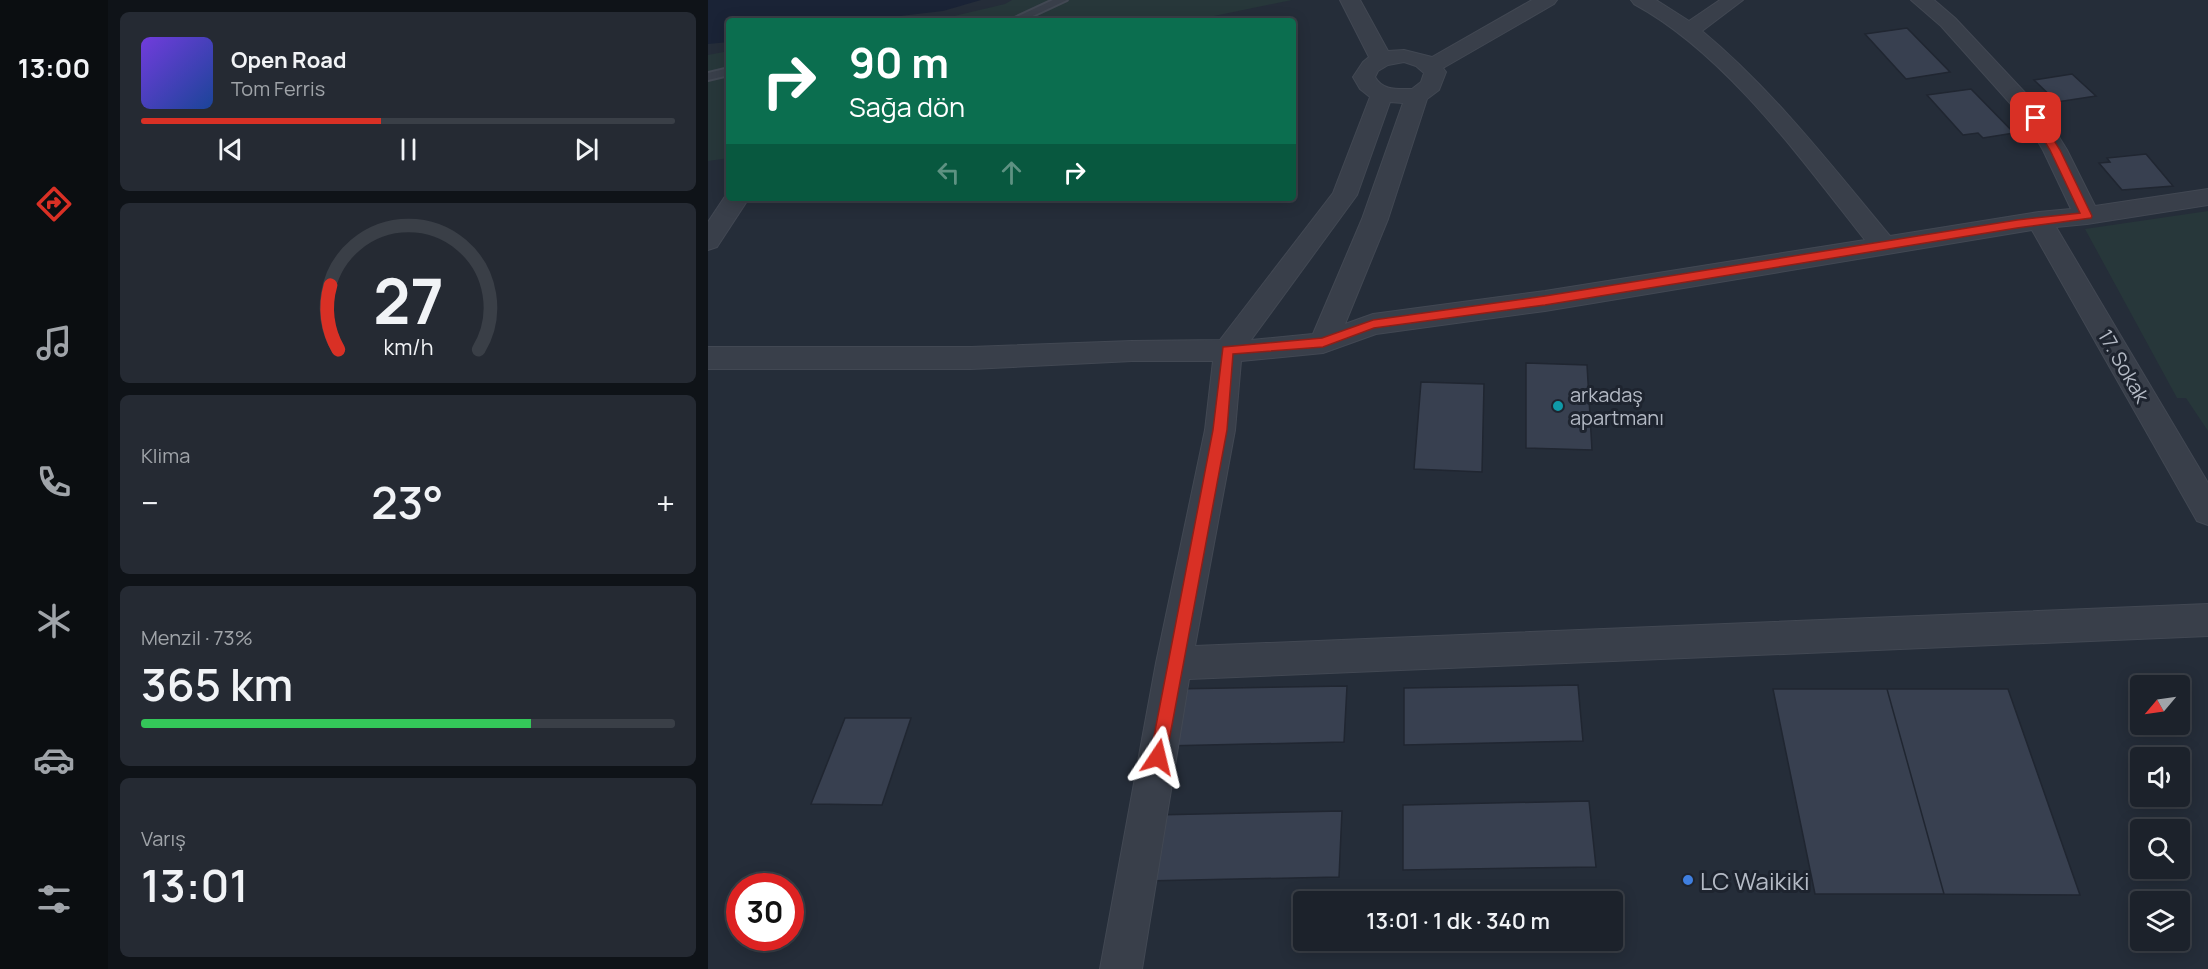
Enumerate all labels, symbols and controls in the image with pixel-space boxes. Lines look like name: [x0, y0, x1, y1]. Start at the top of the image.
text: 90 m: [849, 33, 949, 91]
icon: right: [750, 42, 828, 120]
text: Open Road: [231, 45, 346, 75]
text: 13:00: [18, 49, 90, 86]
text: Tom Ferris: [231, 75, 325, 102]
text: Sağa dön: [849, 88, 965, 125]
pin: [2010, 92, 2061, 143]
icon: arrive: [2019, 101, 2052, 134]
icon: previous: [214, 133, 247, 166]
icon: pause: [392, 133, 425, 166]
icon: next: [570, 133, 603, 166]
icon: left: [932, 156, 965, 189]
icon: ahead: [995, 156, 1028, 189]
icon: right: [1058, 156, 1091, 189]
icon: directions: [33, 183, 75, 225]
text: 27: [373, 257, 443, 343]
icon: music: [33, 322, 75, 364]
street label: 17. Sokak: [2092, 324, 2156, 409]
text: km/h: [383, 333, 433, 362]
place label: arkadaş apartmanı: [1570, 381, 1664, 431]
marker: arkadaş apartmanı: [1551, 399, 1565, 413]
text: Klima: [141, 442, 190, 469]
icon: phone: [33, 461, 75, 503]
text: 23°: [371, 471, 444, 533]
text: −: [141, 480, 159, 525]
text: +: [656, 480, 675, 525]
icon: climate: [33, 600, 75, 642]
text: Menzil · 73%: [141, 624, 253, 651]
text: 365 km: [141, 653, 293, 715]
north arrow: [2130, 675, 2190, 735]
map controls: [2130, 675, 2190, 951]
position arrow: [1126, 725, 1190, 789]
icon: car: [33, 739, 75, 781]
button: sound: [2130, 747, 2190, 807]
button: search: [2130, 819, 2190, 879]
text: Varış: [141, 825, 186, 852]
text: 13:01: [141, 854, 248, 916]
place label: LC Waikiki: [1700, 864, 1810, 897]
speed limit sign: 30: [726, 873, 804, 951]
marker: LC Waikiki: [1681, 873, 1695, 887]
icon: filters: [33, 878, 75, 920]
button: layers: [2130, 891, 2190, 951]
text: 13:01 · 1 dk · 340 m: [1366, 906, 1550, 936]

